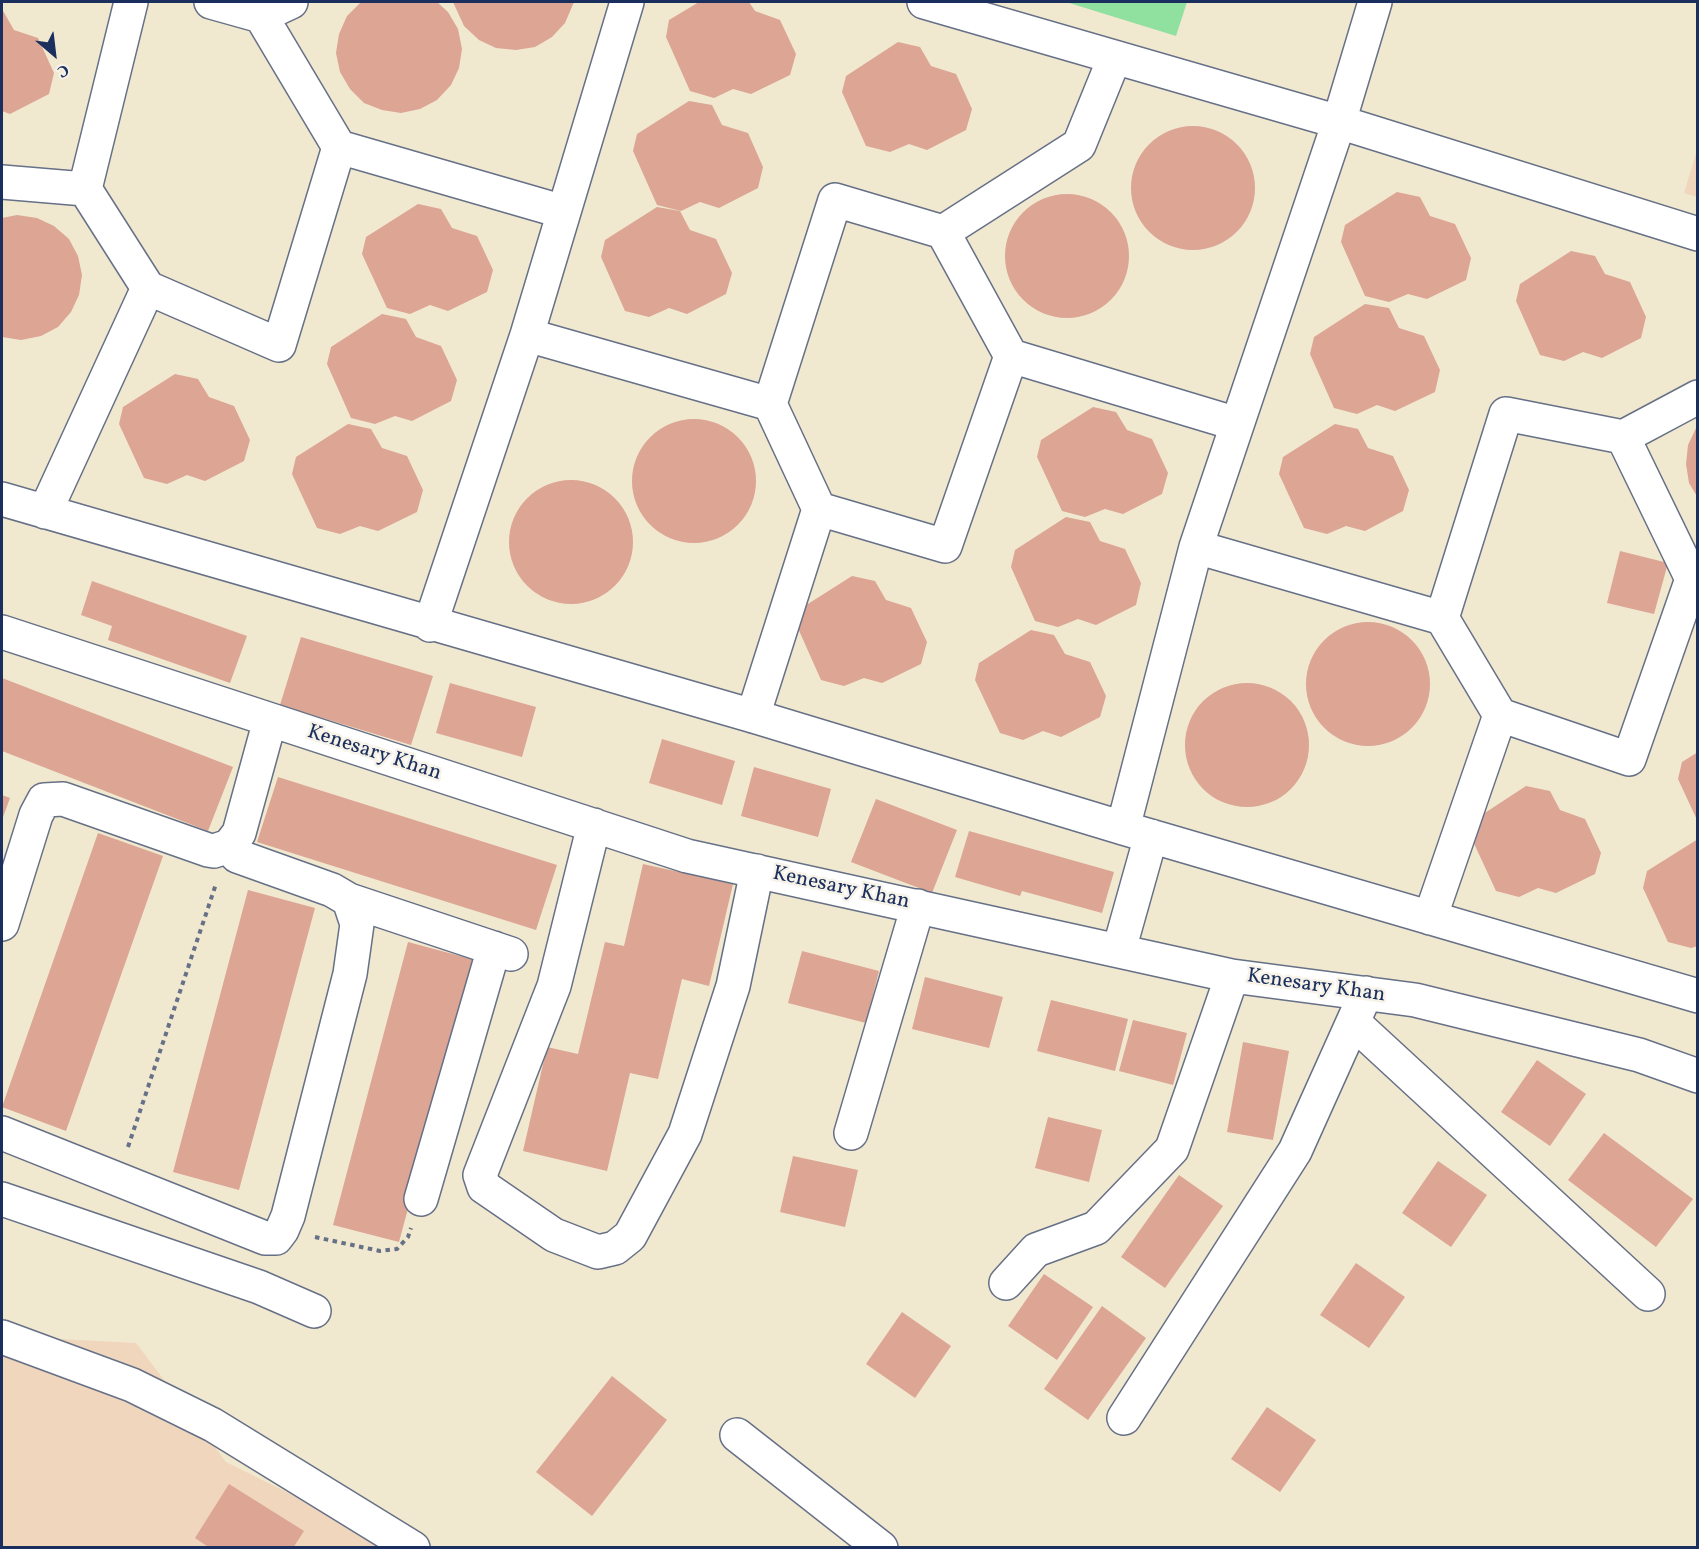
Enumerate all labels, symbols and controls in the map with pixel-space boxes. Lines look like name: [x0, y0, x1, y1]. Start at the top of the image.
north arrow: [24, 24, 84, 84]
text: С: [53, 58, 72, 82]
street label: Kenesary Khan: [304, 720, 444, 788]
street label: Kenesary Khan: [770, 862, 912, 916]
street label: Kenesary Khan: [1245, 965, 1387, 1009]

